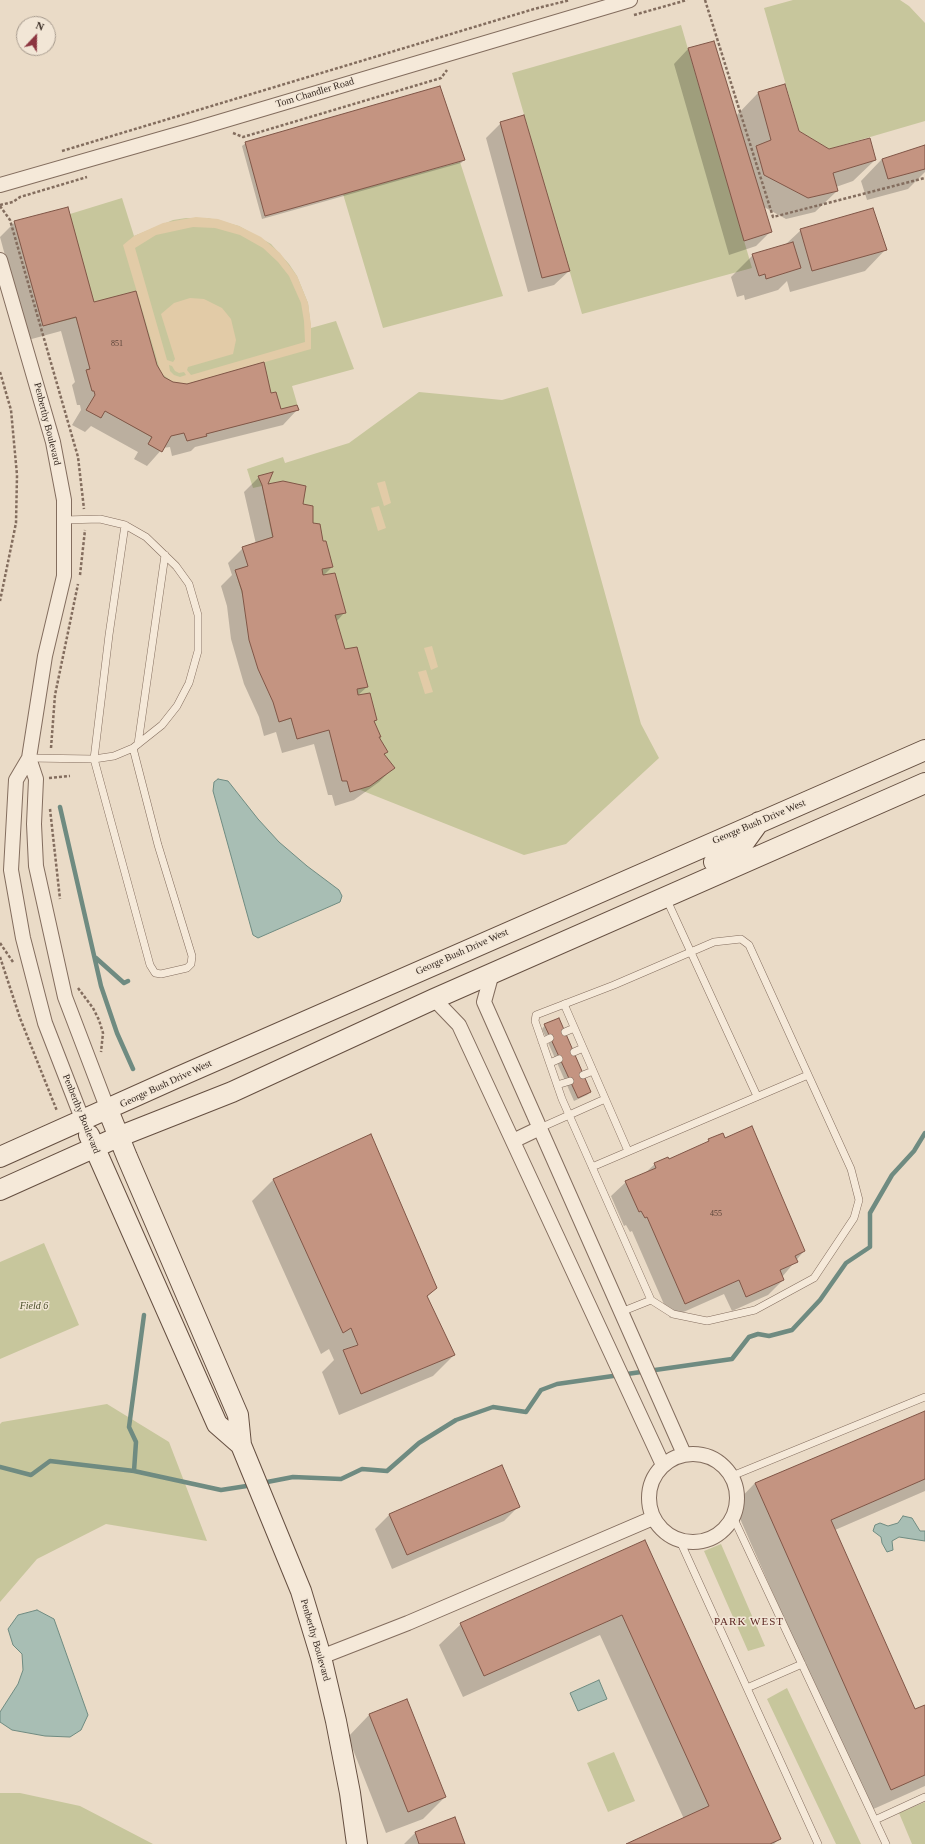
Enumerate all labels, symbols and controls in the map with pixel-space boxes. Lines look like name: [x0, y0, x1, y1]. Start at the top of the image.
north arrow: [16, 16, 56, 56]
text: N: [34, 19, 46, 33]
street label: Tom Chandler Road: [275, 75, 355, 111]
house number: 851: [111, 339, 123, 349]
street label: Penberthy Boulevard: [31, 381, 63, 467]
street label: George Bush Drive West: [711, 797, 807, 847]
street label: George Bush Drive West: [414, 926, 510, 978]
street label: George Bush Drive West: [118, 1057, 214, 1111]
street label: Penberthy Boulevard: [60, 1072, 102, 1156]
house number: 455: [710, 1209, 722, 1219]
park label: Field 6: [20, 1300, 48, 1312]
street label: Penberthy Boulevard: [298, 1598, 332, 1682]
district label: PARK WEST: [714, 1615, 784, 1629]

